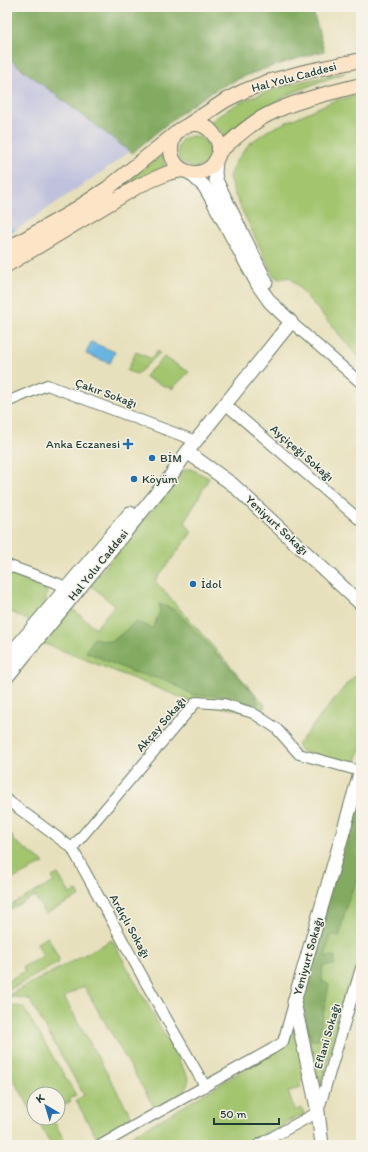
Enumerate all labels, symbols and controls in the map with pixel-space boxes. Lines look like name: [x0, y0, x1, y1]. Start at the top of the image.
street label: Hal Yolu Caddesi: [250, 59, 338, 95]
street label: Çakır Sokağı: [73, 375, 139, 411]
street label: Ayçiçeği Sokağı: [267, 422, 337, 484]
place label: Anka Eczanesi: [46, 437, 120, 451]
marker: Anka Eczanesi: [123, 439, 133, 449]
place label: BİM: [160, 451, 182, 465]
marker: BİM: [147, 453, 157, 463]
place label: Köyüm: [142, 472, 178, 486]
marker: Köyüm: [129, 474, 139, 484]
street label: Yeniyurt Sokağı: [243, 492, 311, 558]
street label: Hal Yolu Caddesi: [65, 527, 131, 603]
place label: İdol: [201, 577, 222, 591]
marker: İdol: [188, 579, 198, 589]
street label: Akçay Sokağı: [133, 694, 189, 754]
street label: Ardıçlı Sokağı: [107, 892, 153, 960]
street label: Yeniyurt Sokağı: [290, 915, 326, 997]
street label: Eflani Sokağı: [311, 1001, 343, 1071]
north arrow: [26, 1086, 66, 1126]
text: K: [33, 1091, 48, 1106]
scale bar: [214, 1100, 279, 1126]
text: 50 m: [220, 1107, 246, 1121]

